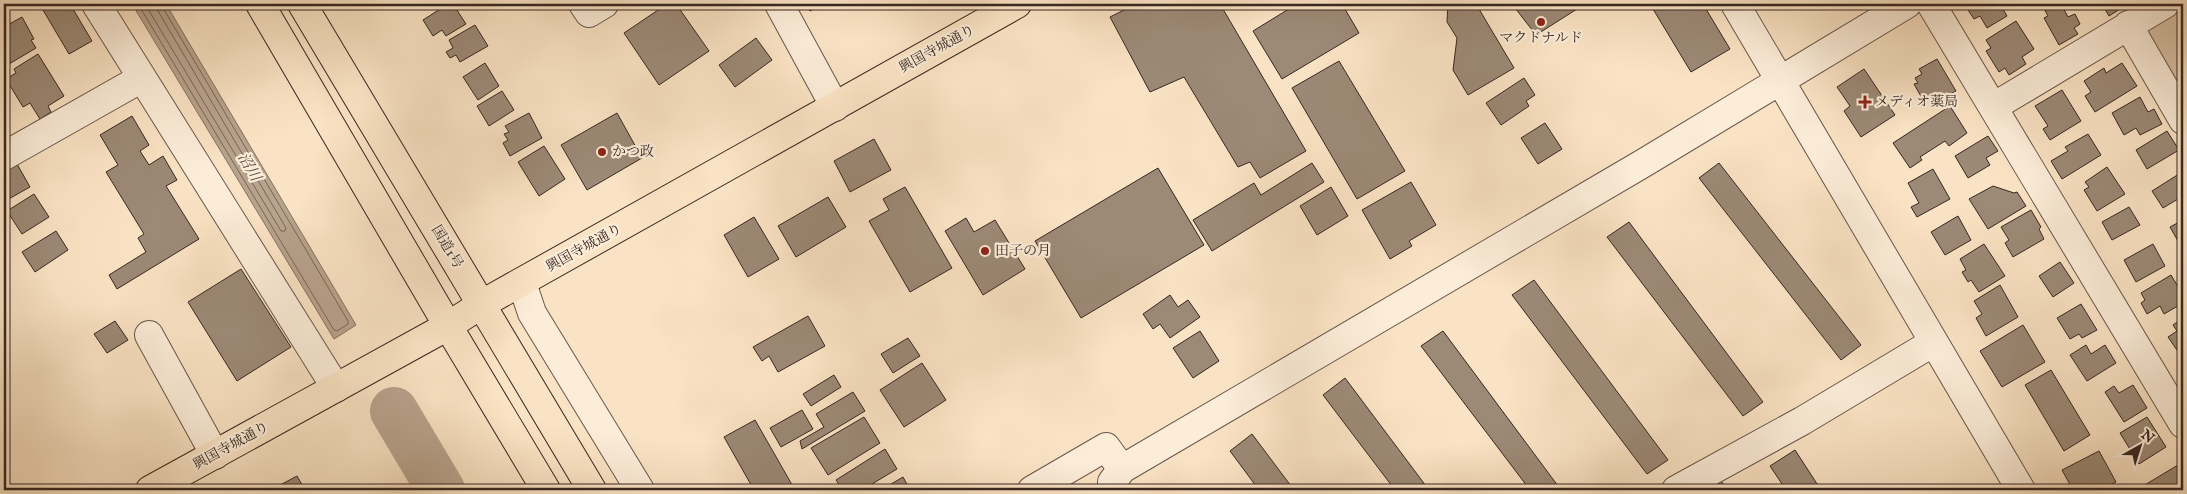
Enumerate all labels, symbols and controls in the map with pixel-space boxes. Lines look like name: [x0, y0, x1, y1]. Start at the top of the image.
marker: マクドナルド: [1535, 16, 1547, 28]
street label: 興国寺城通り: [896, 21, 978, 77]
place label: マクドナルド: [1499, 29, 1583, 47]
place label: メディオ薬局: [1875, 93, 1958, 111]
marker: メディオ薬局: [1859, 96, 1871, 108]
place label: かつ政: [612, 143, 654, 161]
marker: かつ政: [596, 146, 608, 158]
water label: 沼川: [233, 149, 266, 186]
street label: 興国寺城通り: [543, 220, 625, 276]
street label: 国道1号: [427, 222, 467, 272]
place label: 田子の月: [995, 242, 1051, 260]
marker: 田子の月: [979, 245, 991, 257]
street label: 興国寺城通り: [190, 418, 272, 474]
north arrow: [2114, 422, 2164, 472]
text: N: [2136, 425, 2158, 447]

